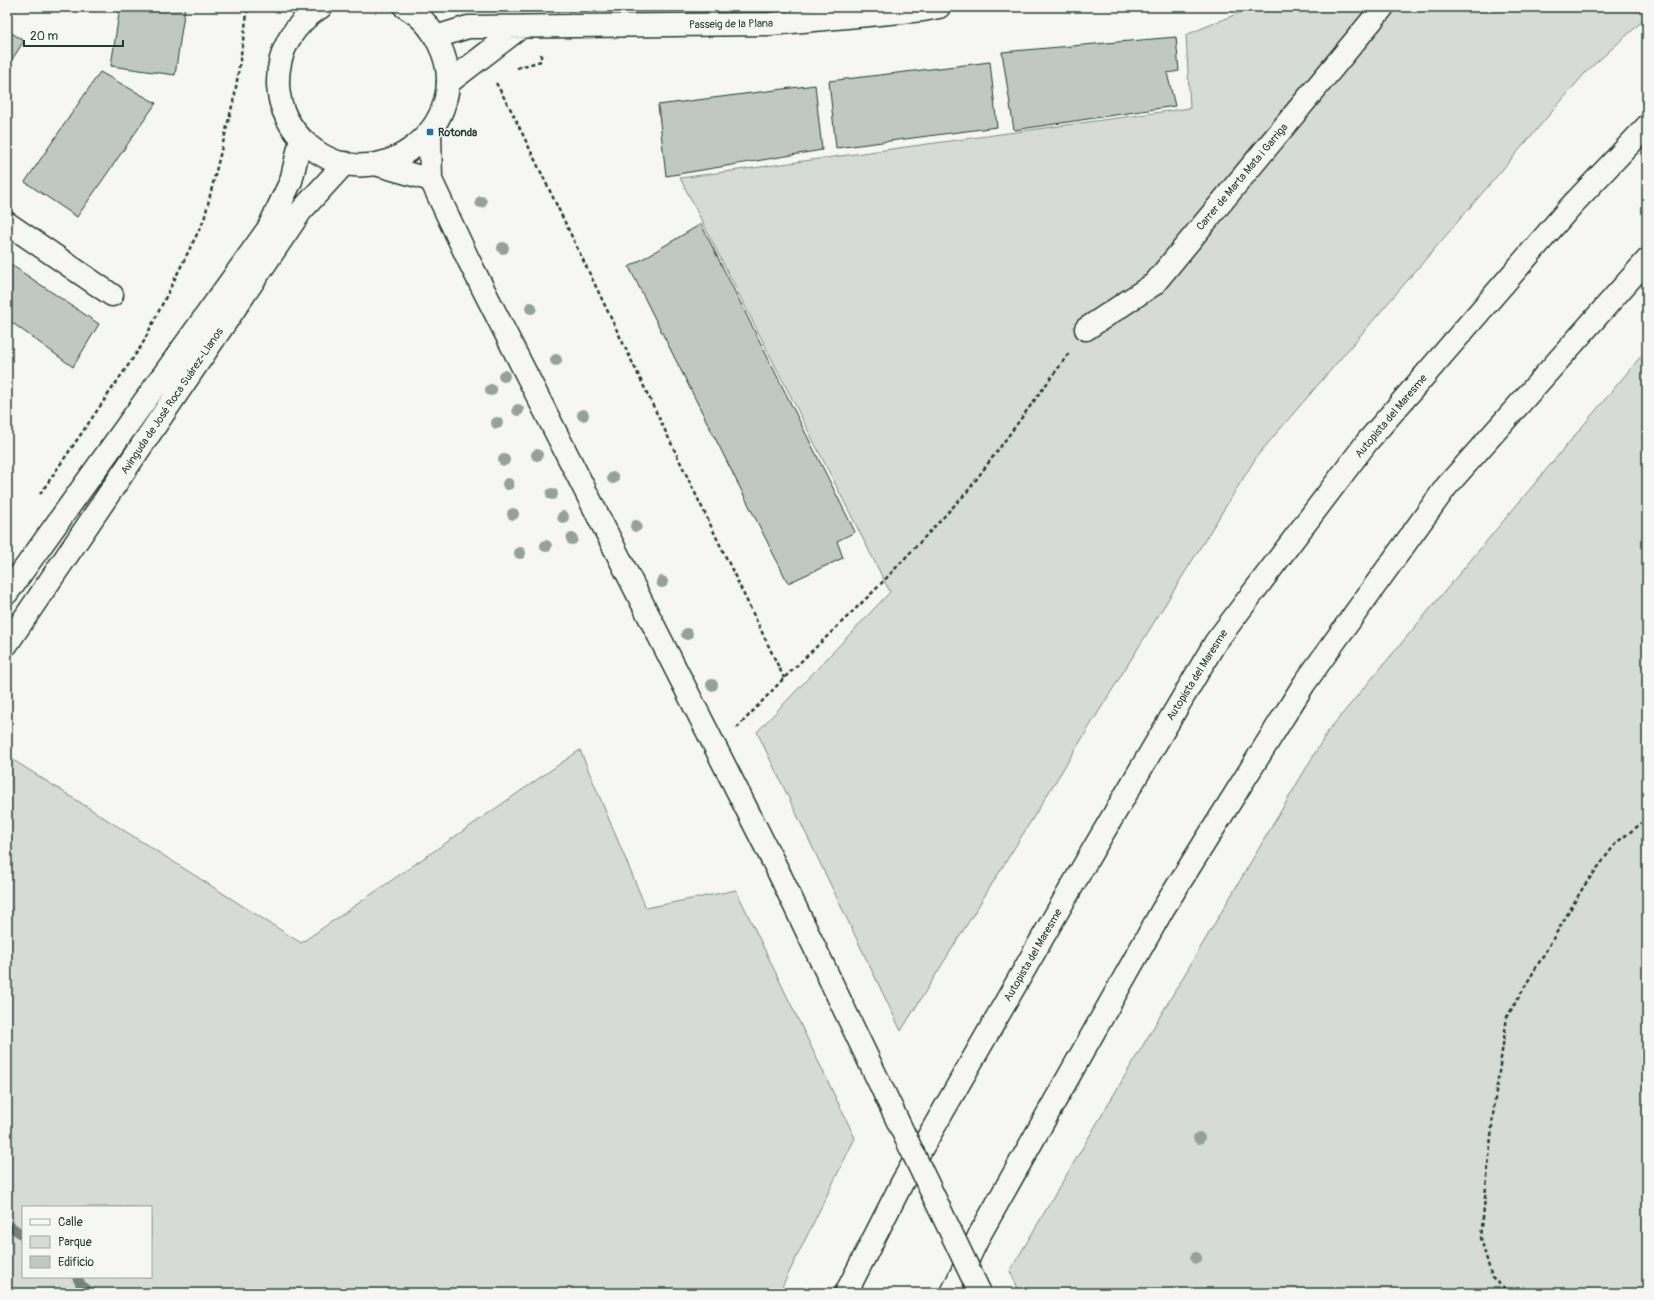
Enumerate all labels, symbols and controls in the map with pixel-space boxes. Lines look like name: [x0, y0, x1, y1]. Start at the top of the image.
street label: Passeig de la Plana: [689, 17, 773, 31]
scale bar: [24, 22, 123, 48]
text: 20 m: [30, 29, 59, 44]
street label: Carrer de Marta Mata i Garriga: [1194, 121, 1290, 233]
place label: Rotonda: [438, 126, 477, 139]
marker: Rotonda: [425, 127, 435, 137]
street label: Avinguda de José Roca Suárez-Llanos: [118, 325, 226, 477]
street label: Autopista del Maresme: [1352, 371, 1430, 460]
street label: Autopista del Maresme: [1164, 627, 1231, 723]
street label: Autopista del Maresme: [1001, 906, 1065, 1004]
legend: [22, 1206, 152, 1278]
text: Calle: [58, 1215, 83, 1230]
text: Parque: [58, 1235, 92, 1250]
text: Edificio: [58, 1255, 94, 1270]

